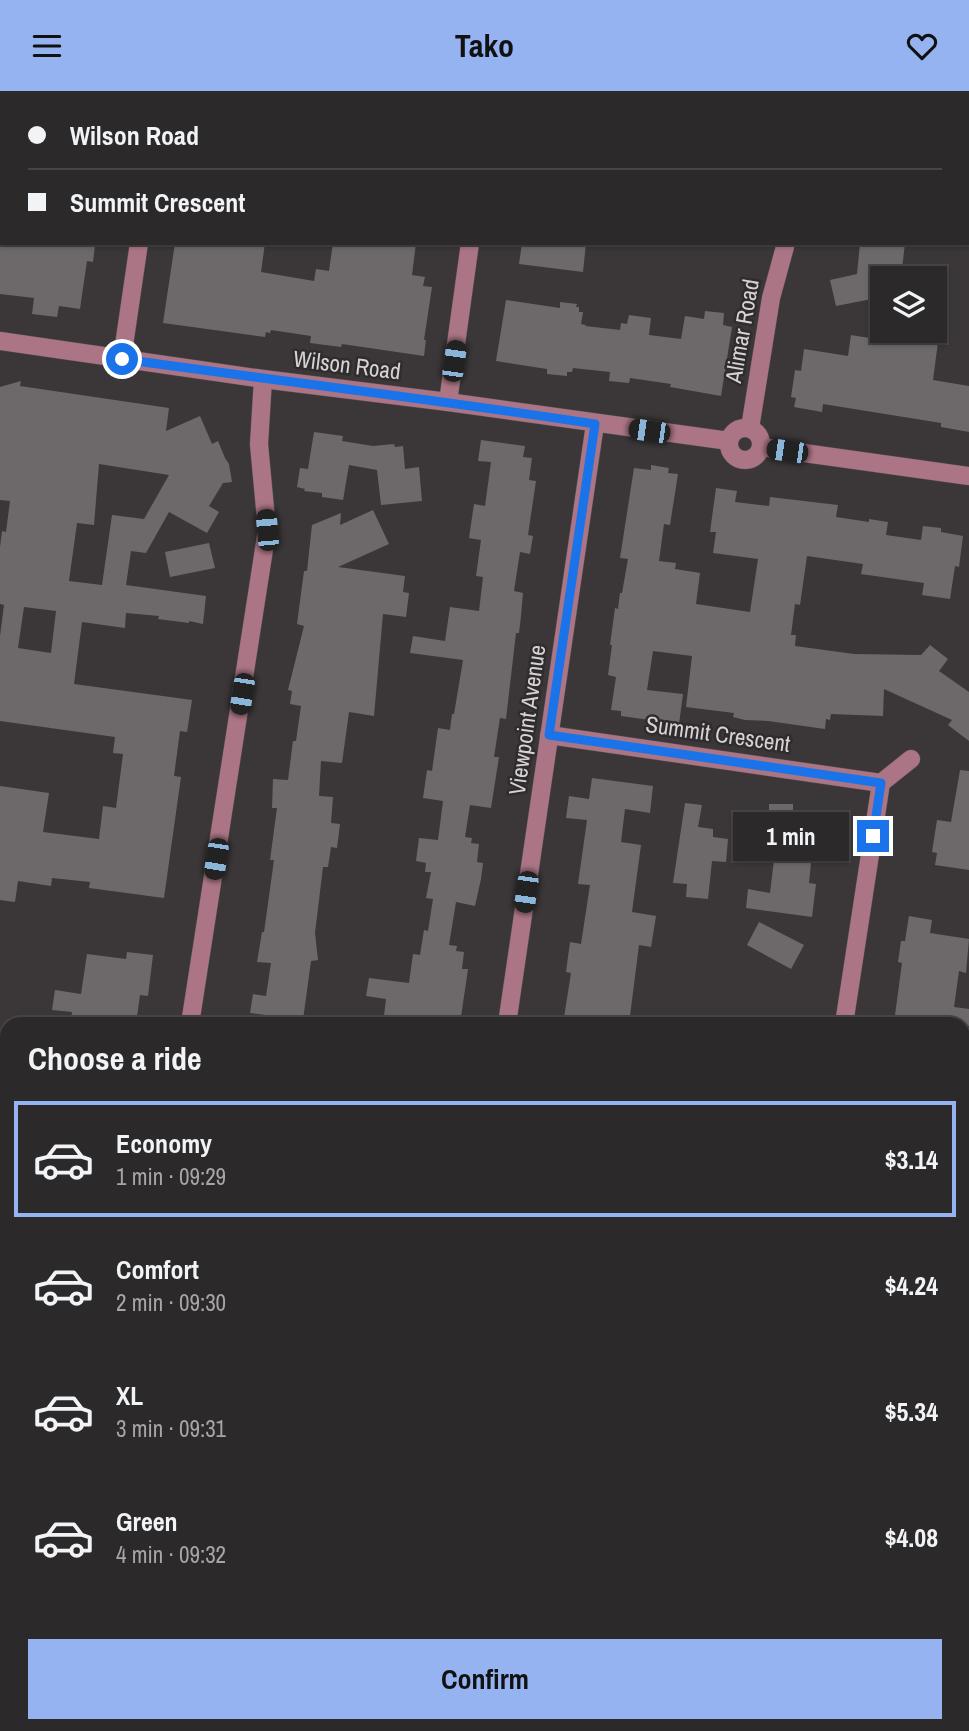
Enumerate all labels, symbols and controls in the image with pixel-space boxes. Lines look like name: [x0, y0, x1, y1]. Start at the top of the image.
text: Tako: [455, 24, 514, 67]
icon: menu: [28, 27, 66, 65]
icon: heart: [903, 27, 941, 65]
text: Wilson Road: [70, 118, 199, 153]
text: Summit Crescent: [70, 185, 245, 220]
map controls: [870, 266, 947, 343]
button: layers: [870, 266, 947, 343]
street label: Alimar Road: [717, 277, 766, 386]
car: [441, 339, 468, 383]
route start: [106, 343, 138, 375]
street label: Wilson Road: [292, 343, 403, 386]
car: [627, 418, 672, 444]
car: [765, 438, 810, 464]
car: [255, 508, 280, 552]
street label: Viewpoint Avenue: [501, 643, 552, 797]
car: [229, 672, 256, 716]
street label: Summit Crescent: [644, 708, 792, 759]
callout: 1 min: [733, 811, 848, 861]
route end: [857, 820, 889, 852]
text: 1 min: [766, 821, 816, 852]
car: [203, 837, 230, 881]
car: [513, 870, 540, 914]
text: Choose a ride: [28, 1037, 202, 1080]
text: Economy: [116, 1126, 212, 1161]
icon: car: [32, 1128, 95, 1191]
text: $3.14: [885, 1142, 938, 1177]
text: 1 min · 09:29: [116, 1161, 226, 1192]
text: Comfort: [116, 1252, 199, 1287]
icon: car: [32, 1254, 95, 1317]
text: $4.24: [885, 1268, 938, 1303]
text: 2 min · 09:30: [116, 1287, 226, 1318]
text: XL: [116, 1378, 143, 1413]
icon: car: [32, 1380, 95, 1443]
text: $5.34: [885, 1394, 938, 1429]
text: 3 min · 09:31: [116, 1413, 226, 1444]
text: Green: [116, 1504, 178, 1539]
icon: car: [32, 1506, 95, 1569]
text: $4.08: [885, 1520, 938, 1555]
text: 4 min · 09:32: [116, 1539, 226, 1570]
button: Confirm: [28, 1639, 942, 1719]

